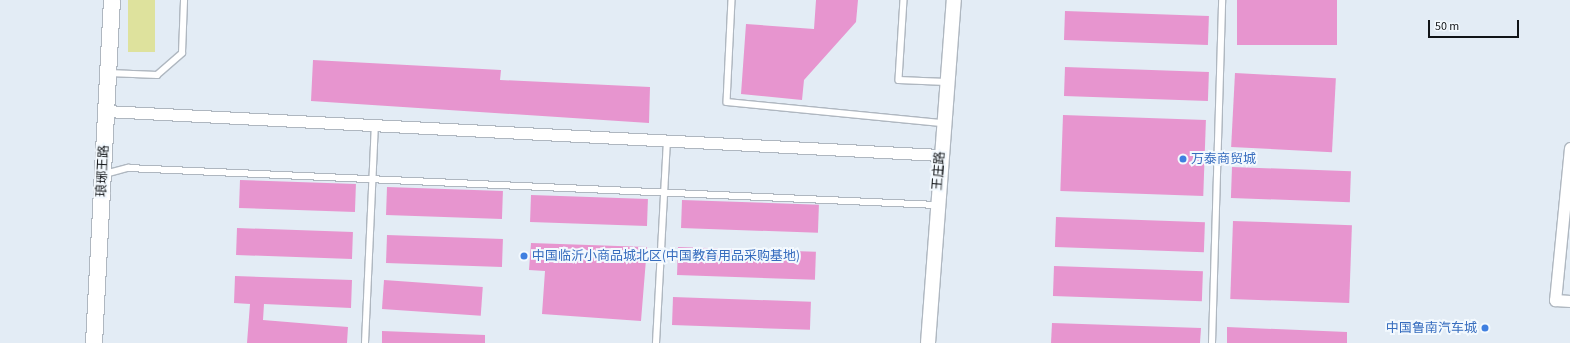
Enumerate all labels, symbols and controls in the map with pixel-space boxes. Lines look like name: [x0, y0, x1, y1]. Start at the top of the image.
scale bar: [1430, 12, 1521, 38]
text: 50 m: [1435, 18, 1459, 35]
street label: 琅琊王路: [94, 145, 112, 197]
street label: 王庄路: [930, 151, 948, 191]
place label: 万泰商贸城: [1191, 151, 1256, 167]
marker: 万泰商贸城: [1178, 154, 1188, 164]
place label: 中国临沂小商品城北区(中国教育用品采购基地): [532, 248, 800, 264]
marker: 中国临沂小商品城北区(中国教育用品采购基地): [519, 251, 529, 261]
place label: 中国鲁南汽车城: [1386, 320, 1477, 336]
marker: 中国鲁南汽车城: [1480, 323, 1490, 333]

